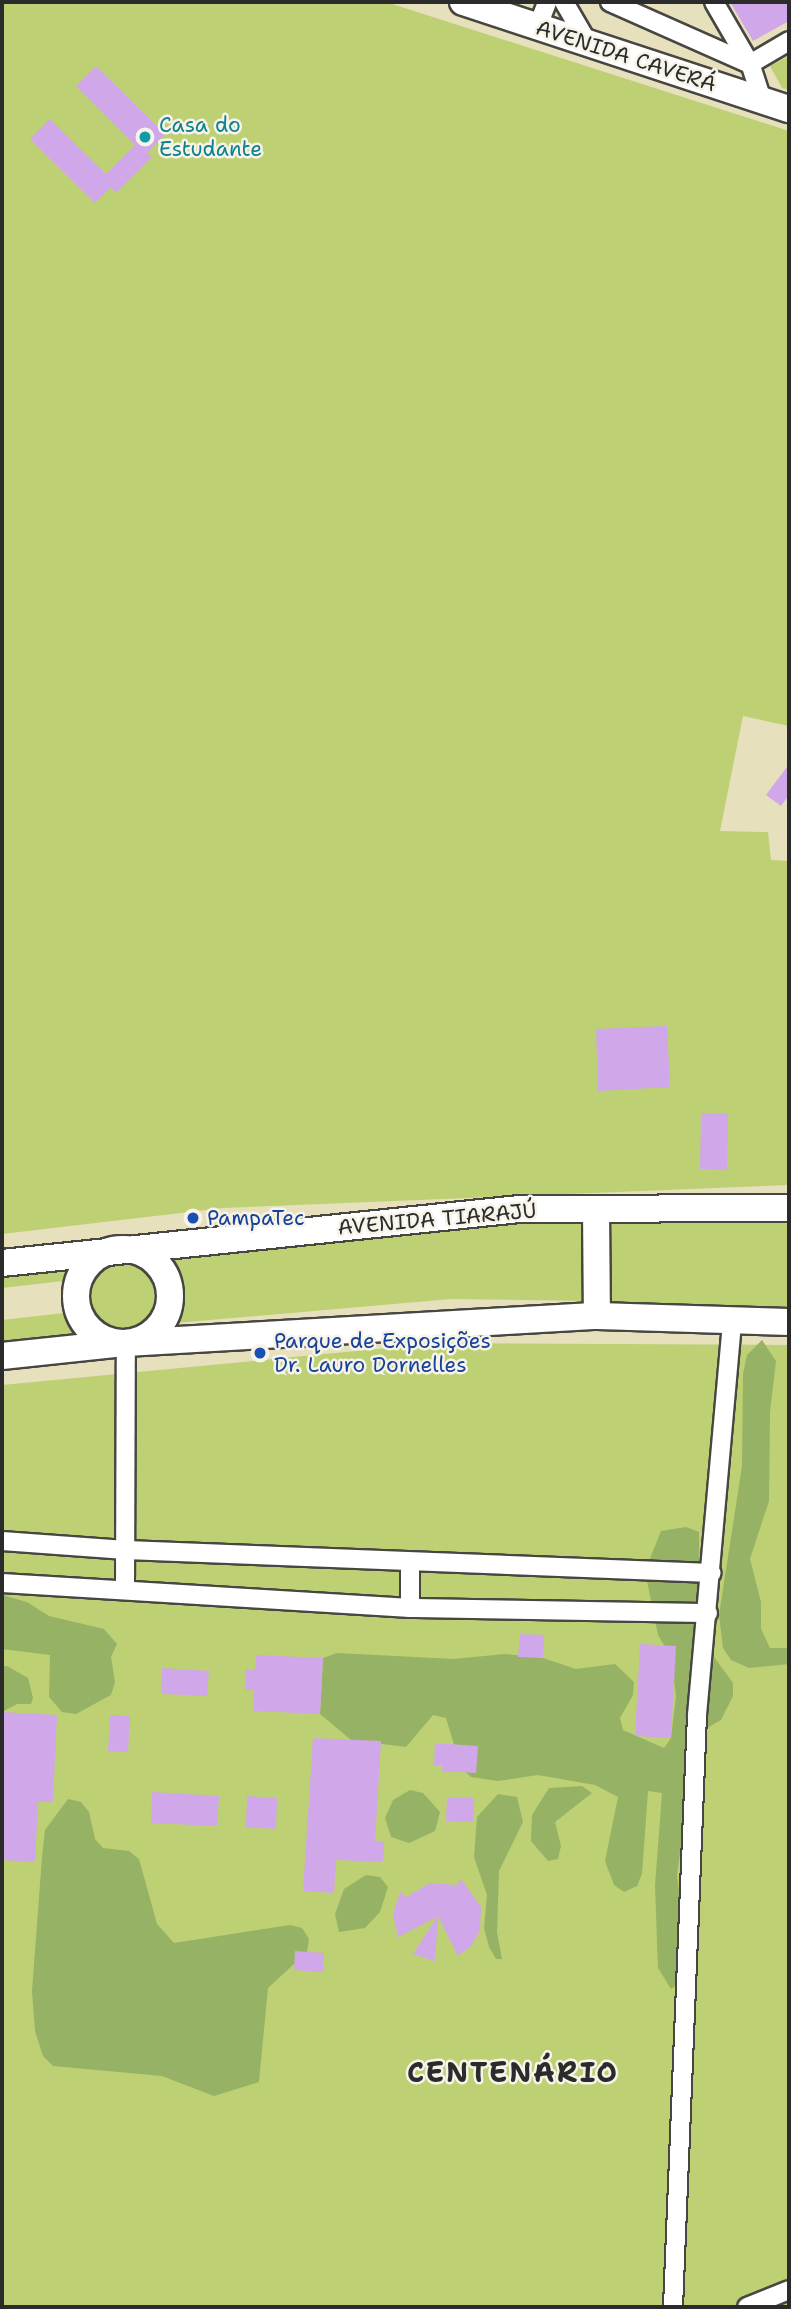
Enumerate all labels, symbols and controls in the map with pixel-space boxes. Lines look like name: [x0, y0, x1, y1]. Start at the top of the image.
street label: AVENIDA CAVERÁ: [533, 15, 719, 97]
place label: Casa do Estudante: [159, 112, 262, 162]
marker: Casa do Estudante: [137, 129, 153, 145]
street label: AVENIDA TIARAJÚ: [337, 1198, 537, 1240]
place label: PampaTec: [207, 1205, 305, 1231]
marker: PampaTec: [185, 1210, 201, 1226]
place label: Parque de Exposições Dr. Lauro Dornelles: [274, 1328, 491, 1378]
marker: Parque de Exposições Dr. Lauro Dornelles: [252, 1345, 268, 1361]
district label: CENTENÁRIO: [408, 2055, 618, 2089]

